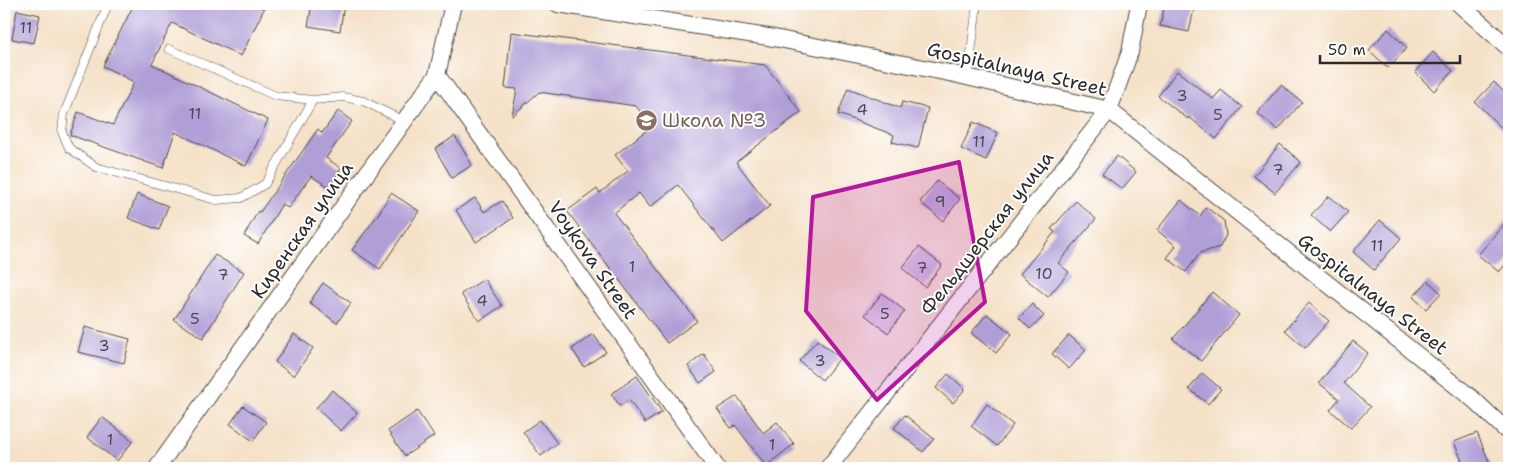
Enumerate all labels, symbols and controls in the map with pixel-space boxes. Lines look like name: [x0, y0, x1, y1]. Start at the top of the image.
house number: 11: [20, 17, 32, 38]
scale bar: [1320, 32, 1460, 64]
street label: Gospitalnaya Street: [925, 36, 1109, 102]
text: 50 m: [1328, 40, 1366, 60]
house number: 3: [1176, 85, 1188, 106]
house number: 4: [856, 99, 868, 120]
house number: 11: [189, 103, 201, 124]
house number: 5: [1213, 104, 1223, 125]
school or university icon: Школа №3: [634, 108, 658, 132]
place label: Школа №3: [662, 108, 766, 133]
house number: 11: [973, 131, 985, 152]
street label: Фельдшерская улица: [915, 146, 1059, 320]
street label: Киренская улица: [245, 156, 359, 303]
house number: 7: [1272, 159, 1284, 180]
house number: 9: [934, 191, 946, 212]
street label: Voykova Street: [543, 196, 643, 324]
street label: Gospitalnaya Street: [1293, 228, 1453, 360]
house number: 11: [1371, 235, 1383, 256]
house number: 1: [629, 256, 635, 277]
house number: 7: [916, 257, 928, 278]
house number: 10: [1035, 263, 1053, 284]
house number: 7: [217, 264, 229, 285]
house number: 4: [476, 290, 488, 311]
house number: 5: [880, 303, 890, 324]
house number: 5: [190, 308, 200, 329]
house number: 3: [98, 335, 110, 356]
house number: 3: [814, 350, 826, 371]
house number: 1: [107, 429, 113, 450]
house number: 1: [769, 434, 775, 455]

